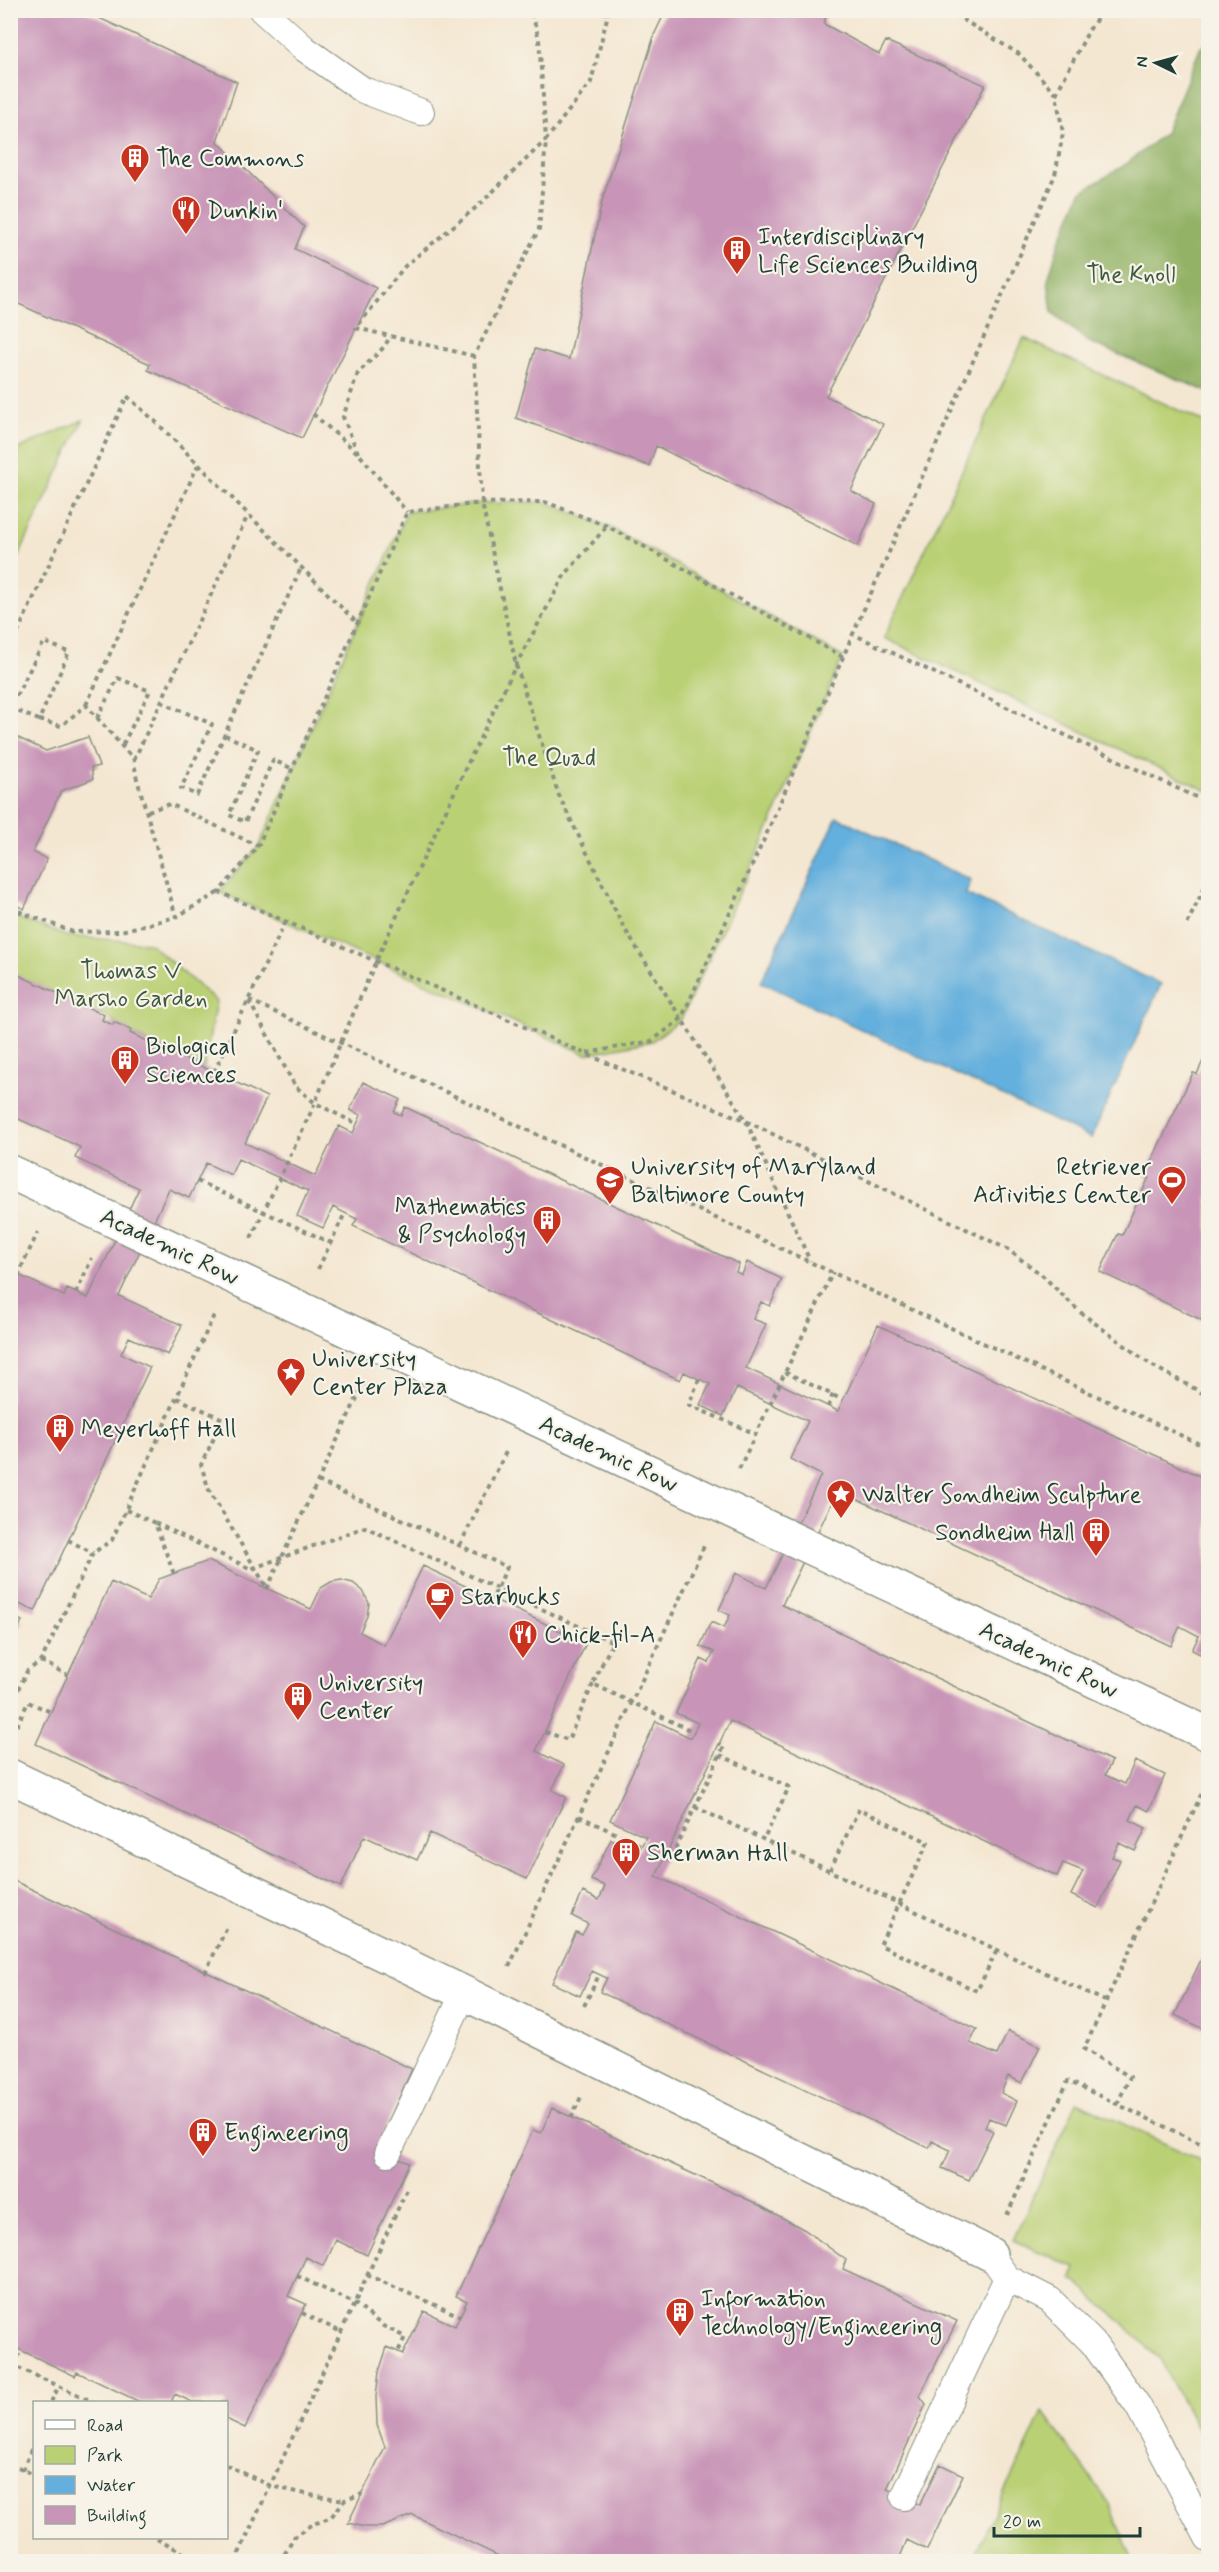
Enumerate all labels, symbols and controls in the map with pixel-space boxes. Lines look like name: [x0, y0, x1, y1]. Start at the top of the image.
north arrow: [1126, 33, 1186, 93]
text: N: [1132, 56, 1153, 68]
building icon: The Commons: [119, 142, 151, 184]
place label: The Commons: [156, 144, 305, 175]
restaurant icon: Dunkin': [170, 194, 202, 236]
place label: Dunkin': [207, 196, 283, 227]
place label: Interdisciplinary Life Sciences Building: [758, 222, 978, 283]
building icon: Interdisciplinary Life Sciences Building: [721, 234, 753, 276]
park label: The Knoll: [1086, 260, 1176, 291]
park label: The Quad: [502, 743, 596, 774]
park label: Thomas V Marsho Garden: [54, 956, 208, 1015]
place label: Biological Sciences: [146, 1032, 237, 1091]
building icon: Biological Sciences: [109, 1044, 141, 1086]
place label: University of Maryland Baltimore County: [631, 1152, 876, 1211]
place label: Retriever Activities Center: [973, 1152, 1151, 1211]
school or university icon: University of Maryland Baltimore County: [594, 1164, 626, 1206]
sports icon: Retriever Activities Center: [1156, 1164, 1188, 1206]
place label: Mathematics & Psychology: [395, 1192, 526, 1254]
street label: Academic Row: [95, 1202, 244, 1293]
building icon: Mathematics & Psychology: [531, 1204, 563, 1246]
place label: University Center Plaza: [312, 1344, 447, 1403]
place icon: University Center Plaza: [275, 1356, 307, 1398]
street label: Academic Row: [534, 1409, 683, 1500]
building icon: Meyerhoff Hall: [44, 1412, 76, 1454]
place label: Meyerhoff Hall: [81, 1414, 237, 1445]
place icon: Walter Sondheim Sculpture: [825, 1478, 857, 1520]
place label: Walter Sondheim Sculpture: [862, 1480, 1141, 1511]
building icon: Sondheim Hall: [1080, 1516, 1112, 1558]
place label: Sondheim Hall: [935, 1518, 1075, 1549]
cafe icon: Starbucks: [424, 1580, 456, 1622]
place label: Starbucks: [461, 1582, 560, 1613]
street label: Academic Row: [974, 1615, 1123, 1706]
restaurant icon: Chick-fil-A: [507, 1618, 539, 1660]
place label: Chick-fil-A: [544, 1620, 656, 1651]
place label: University Center: [319, 1668, 423, 1727]
building icon: University Center: [282, 1680, 314, 1722]
building icon: Sherman Hall: [610, 1836, 642, 1878]
place label: Sherman Hall: [647, 1838, 788, 1869]
building icon: Engineering: [187, 2116, 219, 2158]
place label: Engineering: [224, 2118, 349, 2152]
place label: Information Technology/Engineering: [701, 2284, 942, 2346]
building icon: Information Technology/Engineering: [664, 2296, 696, 2338]
legend: [33, 2401, 228, 2539]
text: Road: [87, 2414, 123, 2438]
text: Park: [87, 2444, 123, 2468]
text: Water: [87, 2474, 136, 2498]
scale bar: [994, 2500, 1140, 2538]
text: Building: [87, 2504, 147, 2530]
text: 20 m: [1003, 2510, 1041, 2534]

